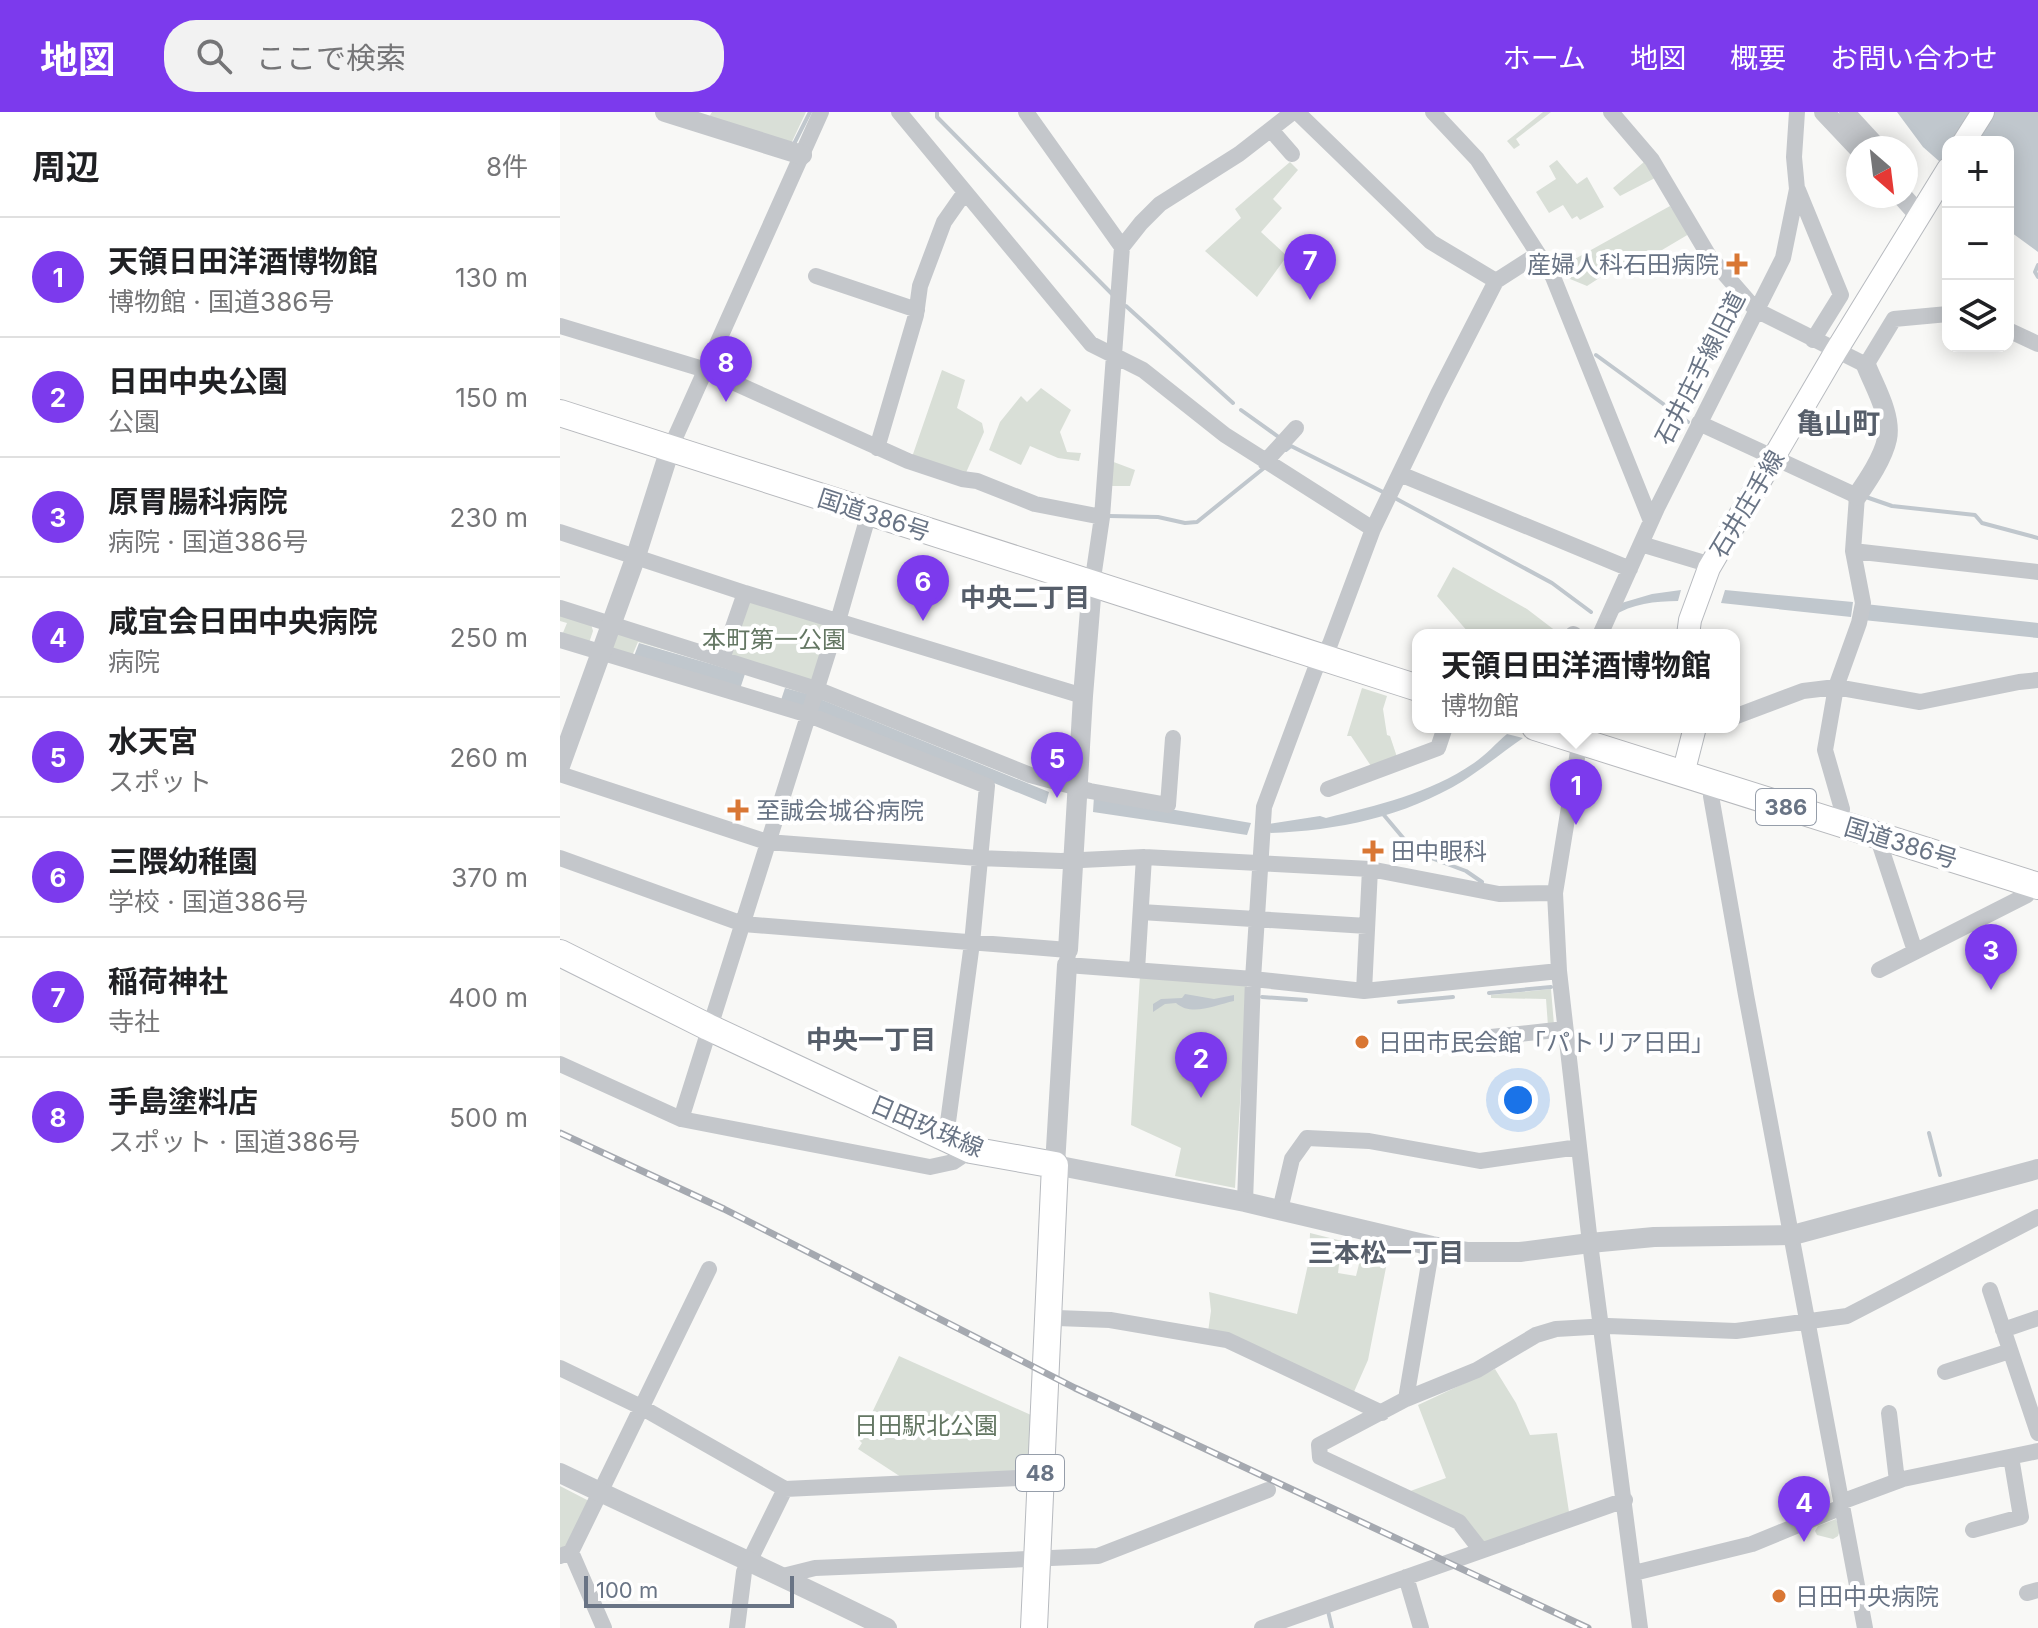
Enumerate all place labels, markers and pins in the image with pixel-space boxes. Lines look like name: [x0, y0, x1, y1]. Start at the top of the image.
pin: 7: [1284, 234, 1336, 300]
place label: 産婦人科石田病院: [1527, 250, 1719, 279]
marker: 産婦人科石田病院: [1726, 253, 1748, 275]
pin: 8: [700, 336, 752, 402]
pin: 6: [897, 555, 949, 621]
pin: 5: [1031, 732, 1083, 798]
pin: 1: [1550, 759, 1602, 825]
place label: 至誠会城谷病院: [756, 796, 924, 825]
marker: 至誠会城谷病院: [727, 799, 749, 821]
place label: 田中眼科: [1391, 837, 1487, 866]
marker: 田中眼科: [1362, 840, 1384, 862]
pin: 3: [1965, 924, 2017, 990]
place label: 日田市民会館「パトリア日田」: [1378, 1028, 1715, 1057]
pin: 2: [1175, 1032, 1227, 1098]
marker: 日田市民会館「パトリア日田」: [1353, 1033, 1371, 1051]
pin: 4: [1778, 1476, 1830, 1542]
place label: 日田中央病院: [1795, 1582, 1939, 1611]
marker: 日田中央病院: [1770, 1587, 1788, 1605]

